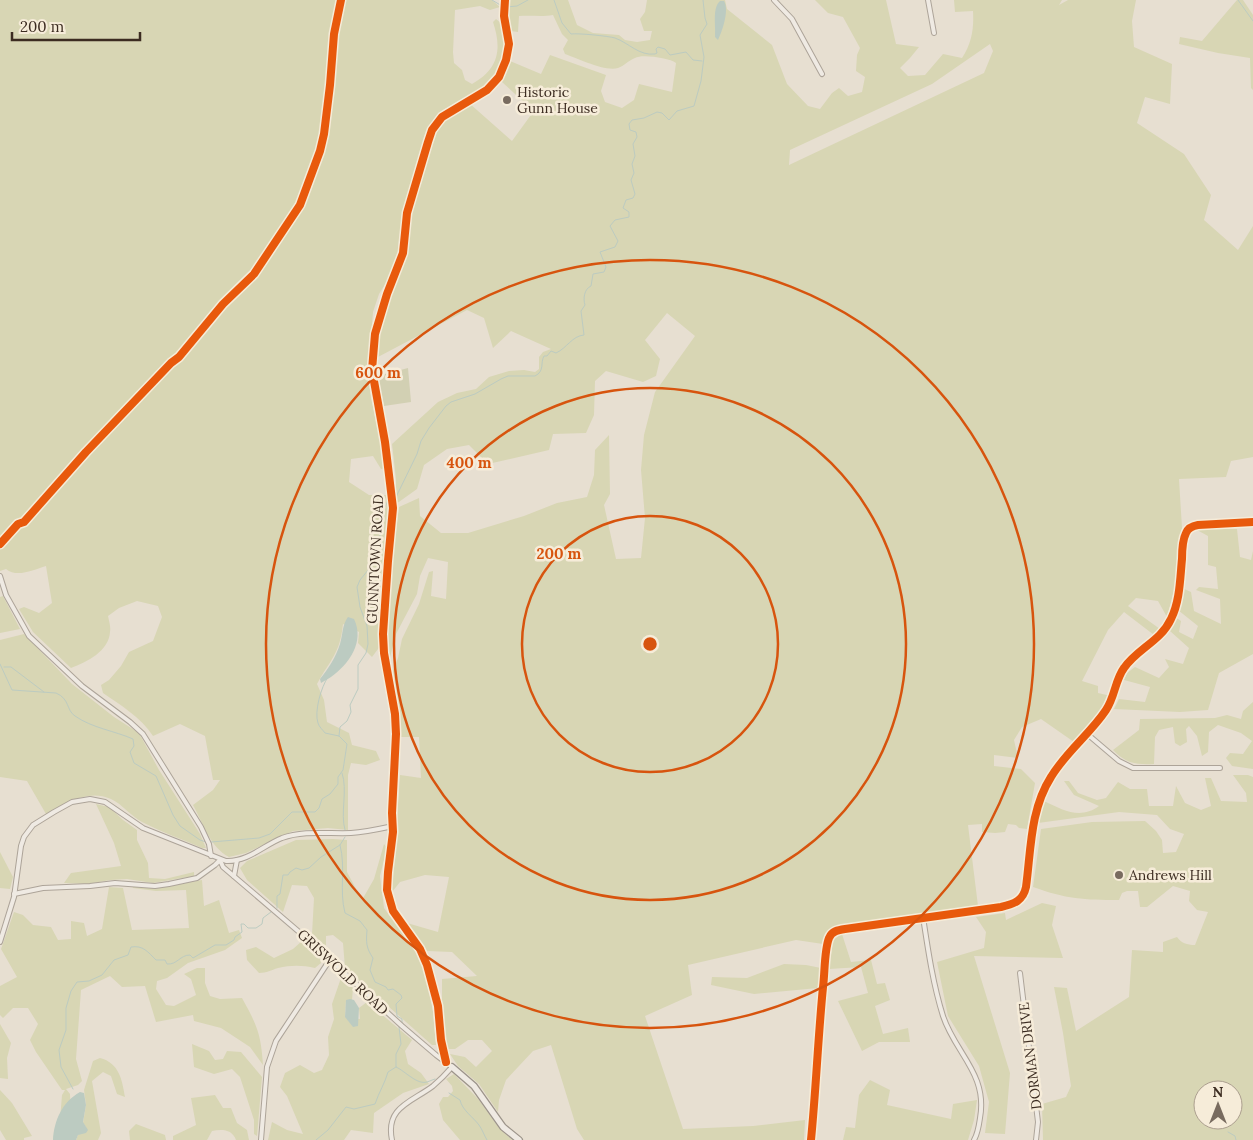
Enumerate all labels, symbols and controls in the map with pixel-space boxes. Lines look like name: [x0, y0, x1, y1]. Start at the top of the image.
scale bar: [12, 10, 140, 42]
text: 200 m: [20, 17, 64, 36]
place label: Historic Gunn House: [517, 83, 598, 117]
marker: Historic Gunn House: [501, 94, 513, 106]
text: 600 m: [355, 363, 401, 382]
text: 400 m: [446, 453, 492, 472]
street label: GUNNTOWN ROAD: [363, 494, 387, 624]
text: 200 m: [537, 544, 582, 563]
centre of rings: [641, 635, 659, 653]
place label: Andrews Hill: [1128, 866, 1212, 884]
marker: Andrews Hill: [1113, 869, 1125, 881]
street label: GRISWOLD ROAD: [294, 925, 392, 1019]
street label: DORMAN DRIVE: [1014, 1001, 1046, 1111]
north arrow: [1193, 1080, 1243, 1130]
text: N: [1213, 1083, 1224, 1101]

